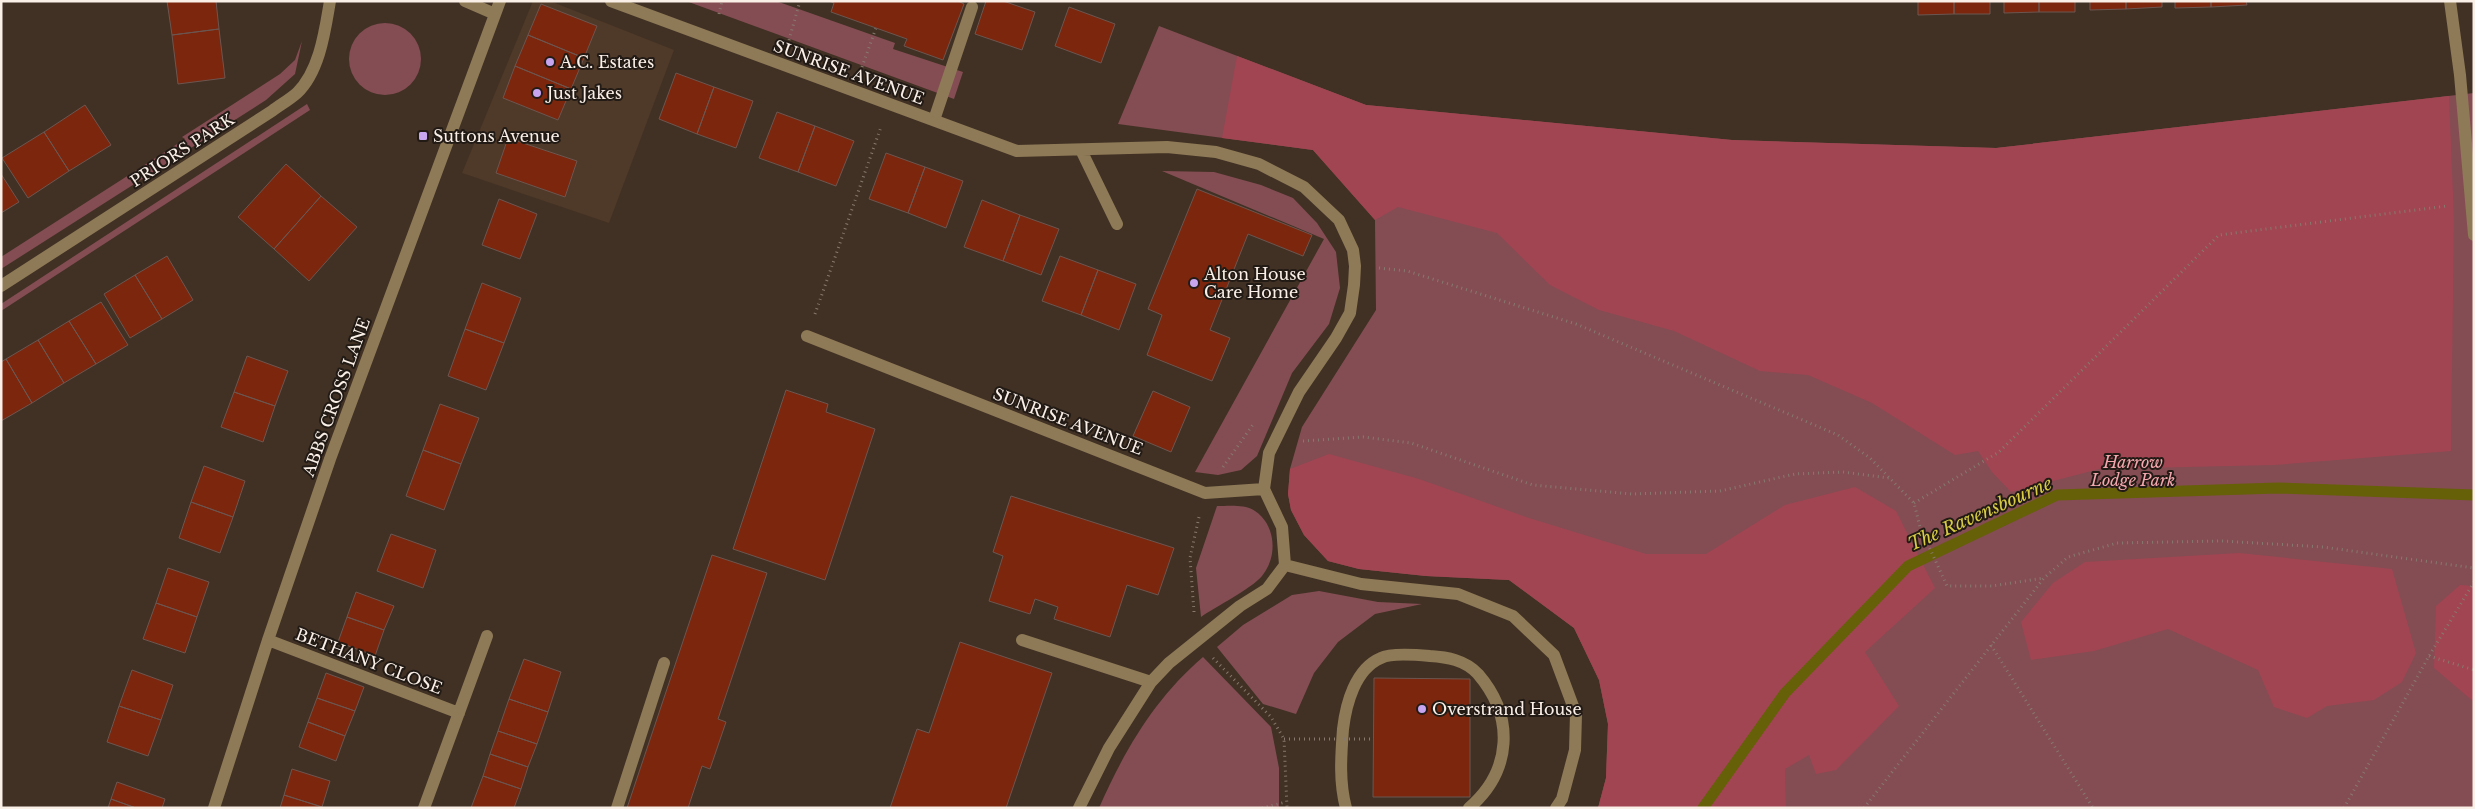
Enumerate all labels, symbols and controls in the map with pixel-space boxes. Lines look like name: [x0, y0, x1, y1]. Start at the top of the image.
street label: SUNRISE AVENUE: [771, 35, 927, 109]
place label: A.C. Estates: [559, 52, 654, 72]
marker: A.C. Estates: [544, 56, 556, 68]
place label: Just Jakes: [545, 83, 622, 103]
marker: Just Jakes: [531, 87, 543, 99]
street label: PRIORS PARK: [126, 109, 238, 191]
place label: Suttons Avenue: [433, 126, 560, 146]
marker: Suttons Avenue: [417, 130, 429, 142]
place label: Alton House Care Home: [1203, 264, 1306, 302]
marker: Alton House Care Home: [1188, 277, 1200, 289]
street label: ABBS CROSS LANE: [298, 315, 374, 480]
street label: SUNRISE AVENUE: [990, 383, 1146, 459]
park label: Harrow Lodge Park: [2090, 452, 2175, 490]
water label: The Ravensbourne: [1905, 472, 2055, 556]
street label: BETHANY CLOSE: [293, 624, 445, 698]
place label: Overstrand House: [1432, 699, 1582, 719]
marker: Overstrand House: [1416, 703, 1428, 715]

